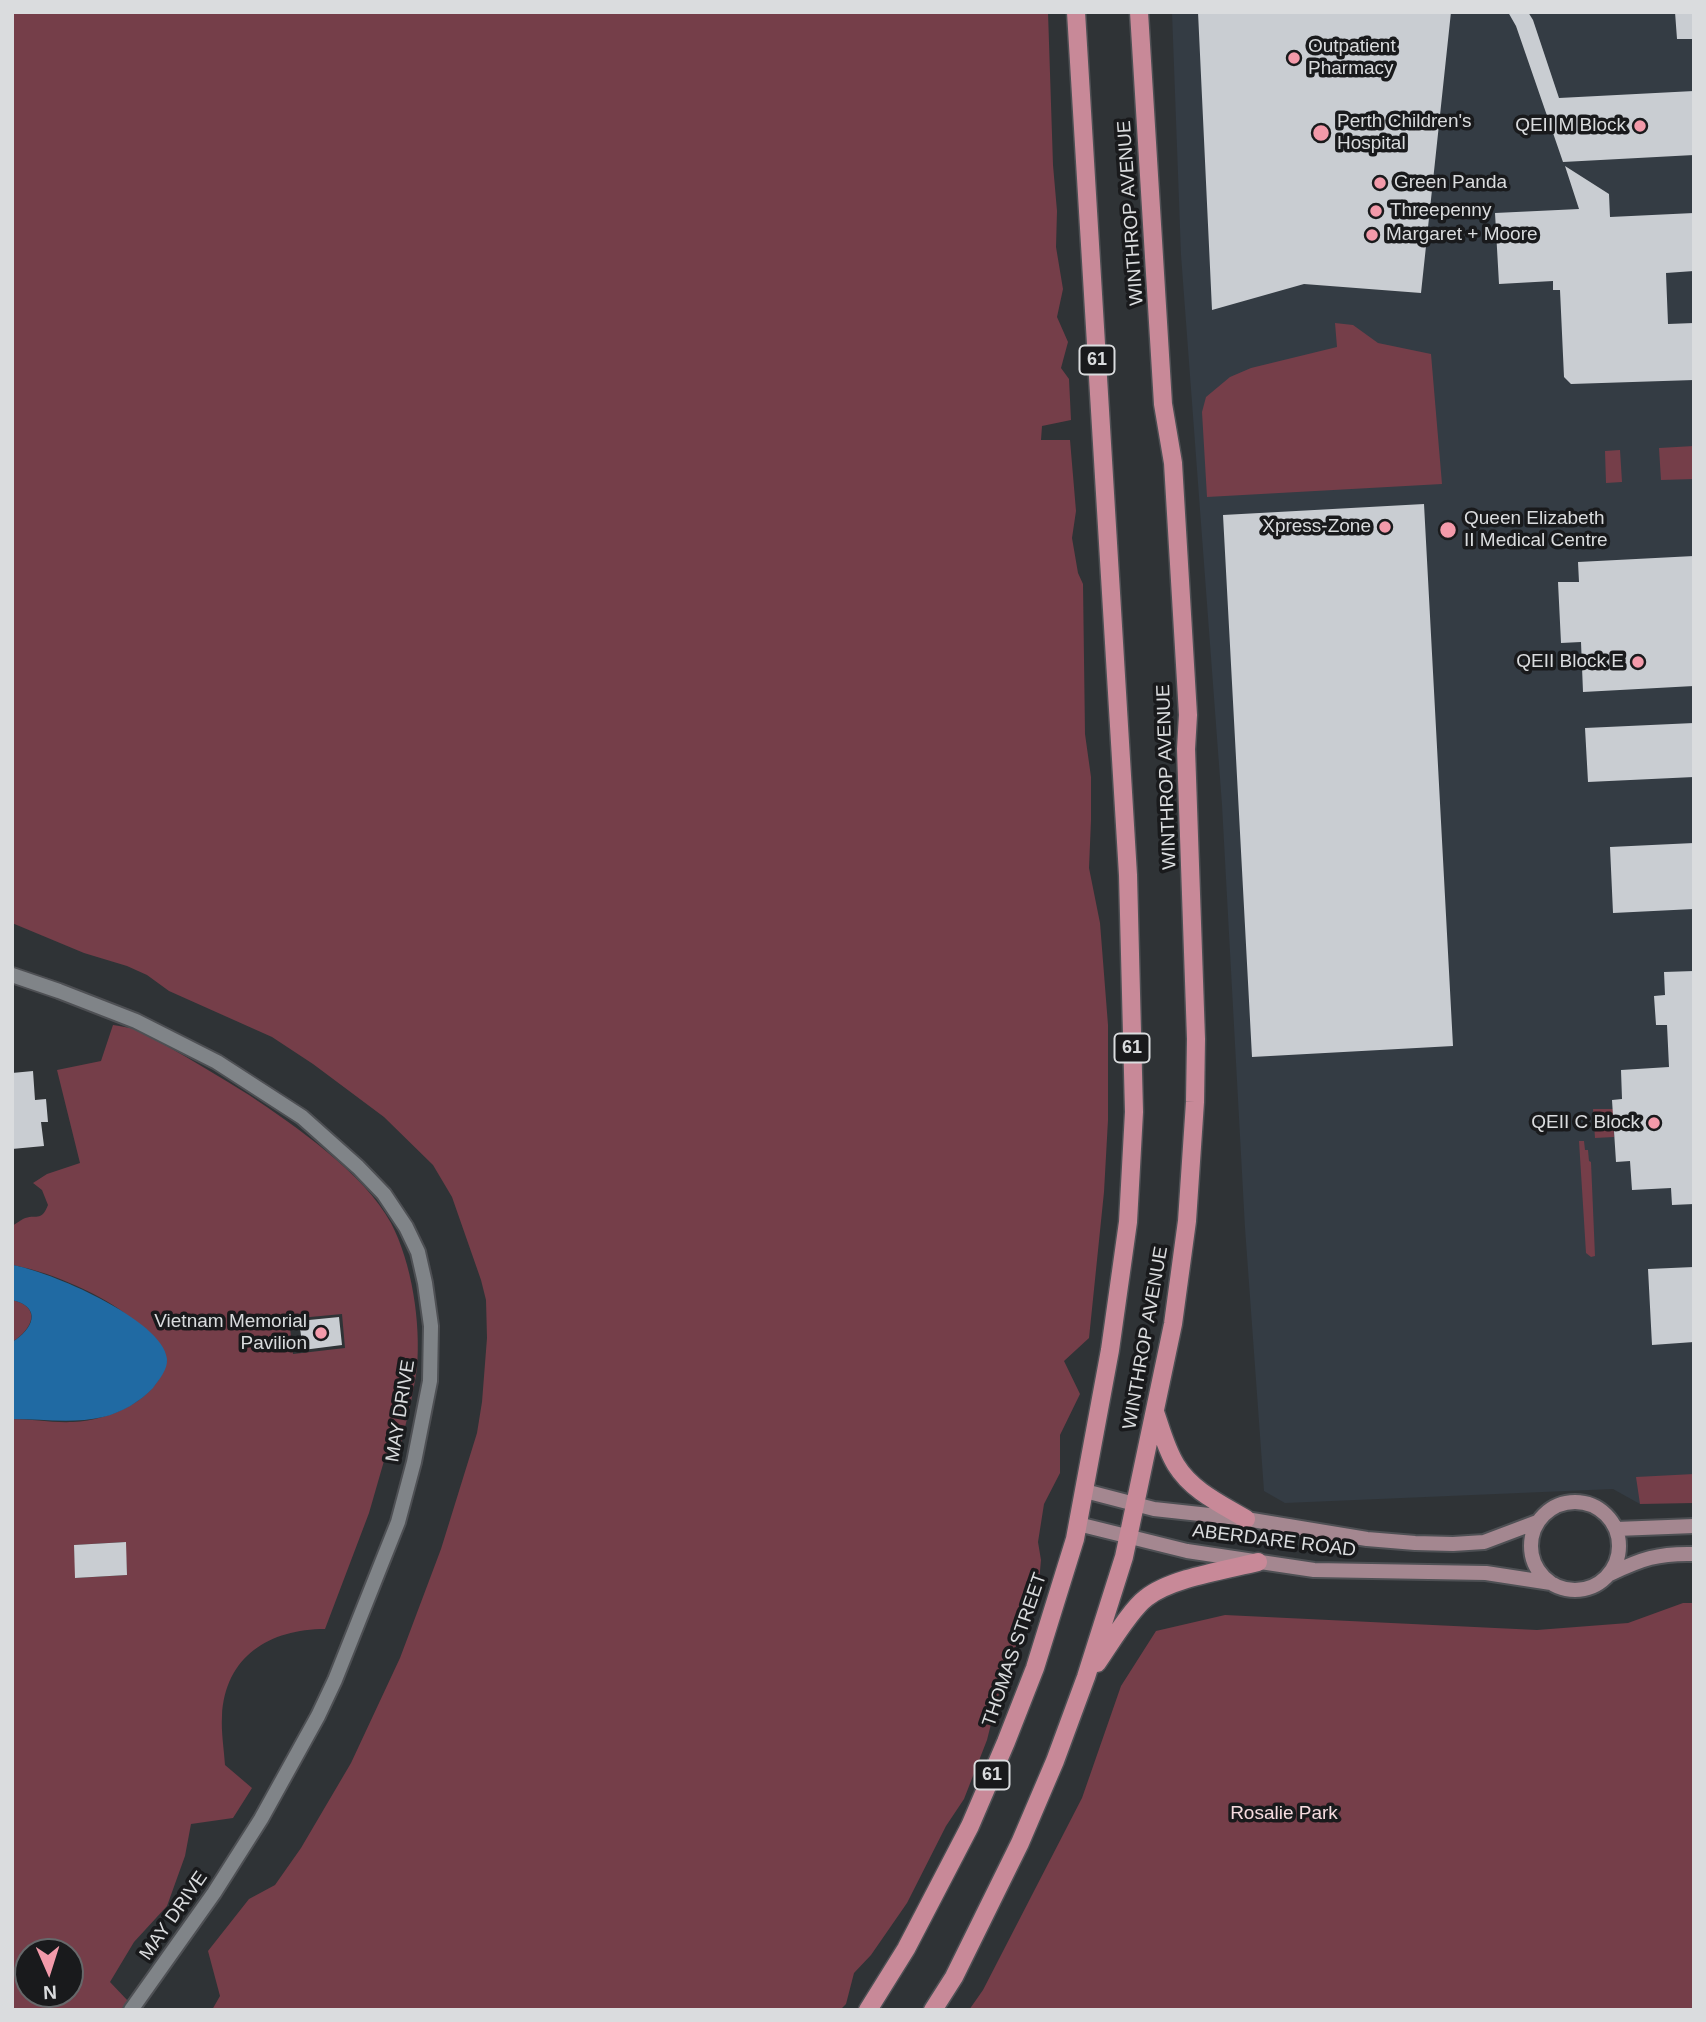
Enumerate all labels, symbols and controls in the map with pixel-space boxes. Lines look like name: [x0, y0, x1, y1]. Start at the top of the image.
place label: Outpatient Pharmacy: [1308, 36, 1396, 80]
marker: Outpatient Pharmacy: [1286, 50, 1302, 66]
place label: Perth Children's Hospital: [1337, 111, 1472, 155]
place label: QEII M Block: [1515, 115, 1626, 137]
marker: QEII M Block: [1632, 118, 1648, 134]
street label: WINTHROP AVENUE: [1113, 120, 1149, 306]
marker: Perth Children's Hospital: [1311, 123, 1331, 143]
place label: Green Panda: [1394, 172, 1507, 194]
marker: Green Panda: [1372, 175, 1388, 191]
place label: Threepenny: [1390, 200, 1491, 222]
marker: Threepenny: [1368, 203, 1384, 219]
place label: Margaret + Moore: [1386, 224, 1538, 246]
marker: Margaret + Moore: [1364, 227, 1380, 243]
road number: 61: [1080, 346, 1114, 374]
place label: Queen Elizabeth II Medical Centre: [1464, 508, 1608, 552]
place label: Xpress-Zone: [1262, 516, 1371, 538]
marker: Xpress-Zone: [1377, 519, 1393, 535]
marker: Queen Elizabeth II Medical Centre: [1438, 520, 1458, 540]
place label: QEII Block E: [1516, 651, 1624, 673]
marker: QEII Block E: [1630, 654, 1646, 670]
street label: WINTHROP AVENUE: [1152, 684, 1182, 870]
road number: 61: [1114, 1034, 1150, 1063]
place label: QEII C Block: [1531, 1112, 1640, 1134]
marker: QEII C Block: [1646, 1115, 1662, 1131]
street label: WINTHROP AVENUE: [1119, 1245, 1173, 1431]
place label: Vietnam Memorial Pavilion: [154, 1311, 307, 1355]
marker: Vietnam Memorial Pavilion: [313, 1325, 329, 1341]
street label: MAY DRIVE: [382, 1358, 420, 1464]
street label: ABERDARE ROAD: [1191, 1520, 1357, 1562]
street label: THOMAS STREET: [978, 1570, 1052, 1730]
road number: 61: [974, 1760, 1010, 1790]
park label: Rosalie Park: [1230, 1803, 1338, 1825]
street label: MAY DRIVE: [135, 1867, 213, 1965]
north arrow: [14, 1938, 84, 2008]
text: N: [43, 1982, 57, 2003]

